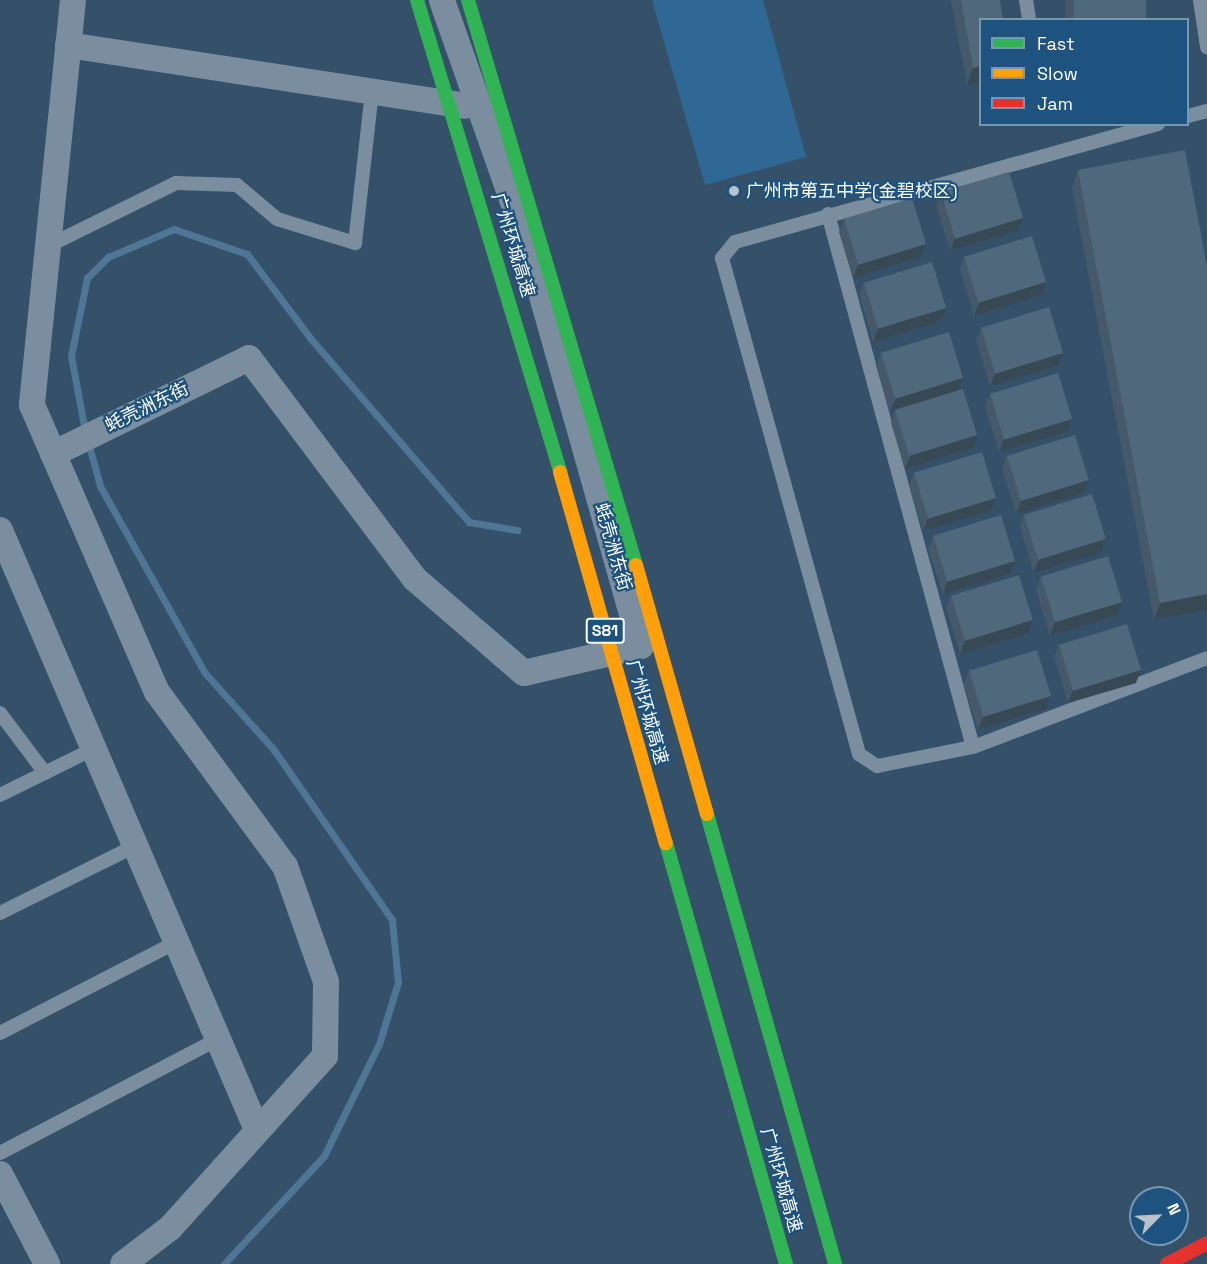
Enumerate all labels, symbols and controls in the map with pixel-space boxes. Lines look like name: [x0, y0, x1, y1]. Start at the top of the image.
legend: [979, 18, 1189, 126]
text: Fast: [1037, 32, 1074, 55]
text: Slow: [1037, 62, 1078, 85]
text: Jam: [1037, 92, 1073, 115]
place label: 广州市第五中学(金碧校区): [746, 180, 958, 202]
marker: 广州市第五中学(金碧校区): [727, 184, 741, 198]
street label: 广州环城高速: [487, 190, 539, 300]
street label: 蚝壳洲东街: [102, 378, 192, 436]
street label: 蚝壳洲东街: [590, 501, 636, 593]
road number: S81: [586, 618, 624, 644]
street label: 广州环城高速: [622, 657, 672, 767]
street label: 广州环城高速: [756, 1125, 806, 1235]
north arrow: [1129, 1186, 1189, 1246]
text: N: [1162, 1200, 1186, 1218]

